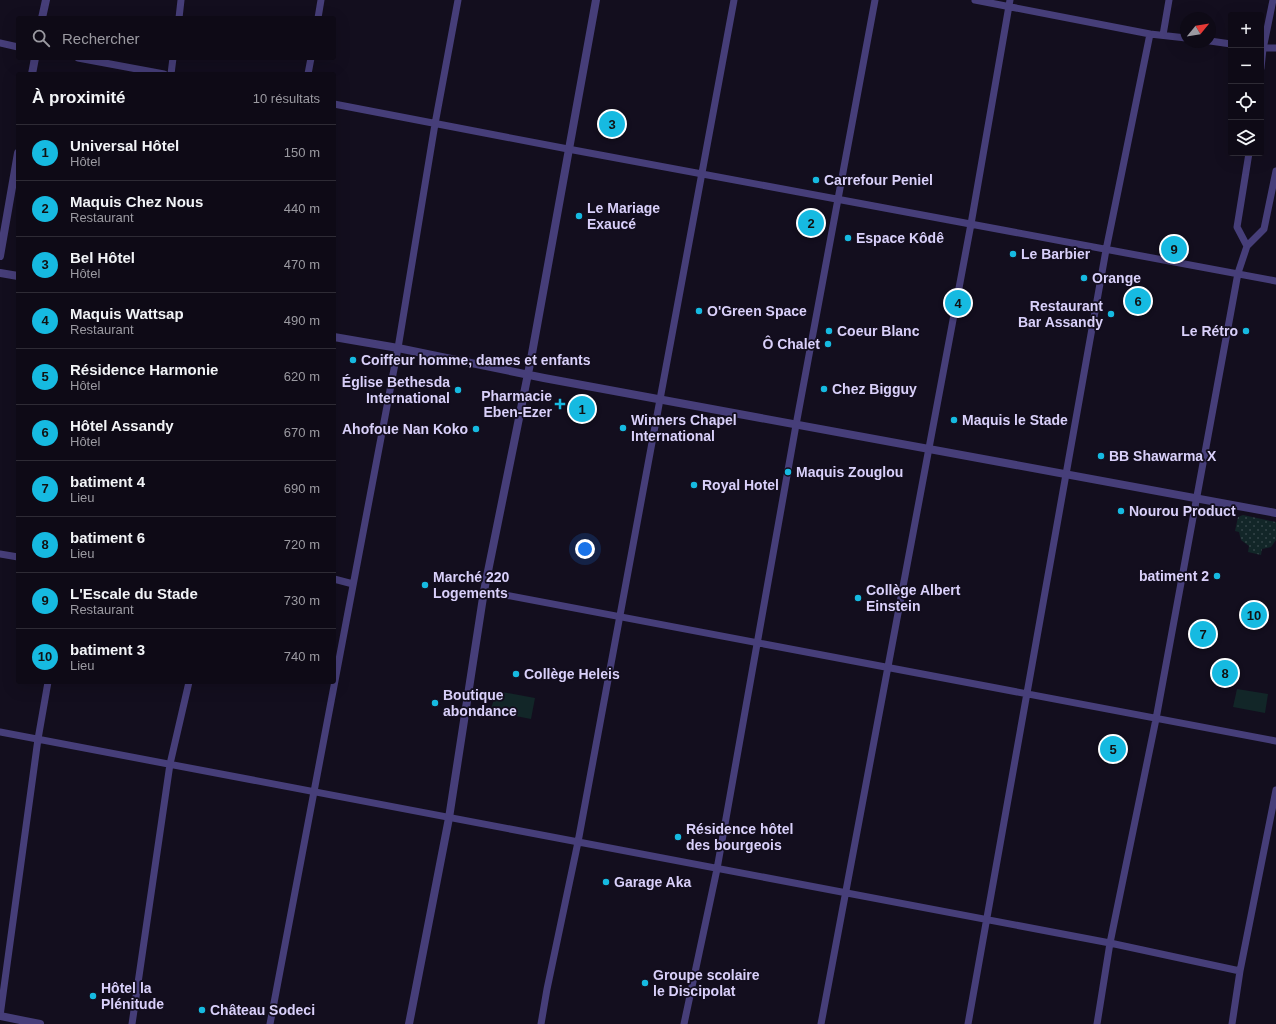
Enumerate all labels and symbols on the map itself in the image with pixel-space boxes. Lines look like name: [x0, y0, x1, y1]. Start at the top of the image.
north arrow: [1180, 12, 1216, 48]
pin: 3: [599, 109, 625, 139]
place label: Carrefour Peniel: [824, 172, 933, 188]
marker: Carrefour Peniel: [811, 175, 821, 185]
place label: Le Mariage Exaucé: [587, 200, 660, 232]
pin: 2: [798, 208, 824, 238]
marker: Le Mariage Exaucé: [574, 211, 584, 221]
place label: Espace Kôdê: [856, 230, 944, 246]
marker: Espace Kôdê: [843, 233, 853, 243]
pin: 9: [1161, 234, 1187, 264]
place label: Le Barbier: [1021, 246, 1091, 262]
marker: Le Barbier: [1008, 249, 1018, 259]
place label: Orange: [1092, 270, 1141, 286]
marker: Orange: [1079, 273, 1089, 283]
pin: 6: [1125, 286, 1151, 316]
pin: 4: [945, 288, 971, 318]
place label: Restaurant Bar Assandy: [1018, 298, 1103, 330]
place label: O'Green Space: [707, 303, 807, 319]
marker: O'Green Space: [694, 306, 704, 316]
marker: Restaurant Bar Assandy: [1106, 309, 1116, 319]
place label: Coeur Blanc: [837, 323, 920, 339]
place label: Le Rétro: [1181, 323, 1238, 339]
marker: Coeur Blanc: [824, 326, 834, 336]
marker: Le Rétro: [1241, 326, 1251, 336]
place label: Ô Chalet: [762, 335, 820, 352]
marker: Ô Chalet: [823, 339, 833, 349]
place label: Coiffeur homme, dames et enfants: [361, 352, 591, 368]
marker: Coiffeur homme, dames et enfants: [348, 355, 358, 365]
place label: Église Bethesda International: [342, 374, 450, 406]
place label: Chez Bigguy: [832, 381, 917, 397]
marker: Chez Bigguy: [819, 384, 829, 394]
marker: Église Bethesda International: [453, 385, 463, 395]
place label: Pharmacie Eben-Ezer: [481, 388, 553, 420]
pin: 1: [569, 394, 595, 424]
marker: Pharmacie Eben-Ezer: [555, 399, 565, 409]
place label: Winners Chapel International: [631, 412, 737, 444]
place label: Maquis le Stade: [962, 412, 1068, 428]
marker: Maquis le Stade: [949, 415, 959, 425]
place label: Ahofoue Nan Koko: [342, 421, 468, 437]
marker: Winners Chapel International: [618, 423, 628, 433]
marker: Ahofoue Nan Koko: [471, 424, 481, 434]
place label: BB Shawarma X: [1109, 448, 1217, 464]
marker: BB Shawarma X: [1096, 451, 1106, 461]
place label: Maquis Zouglou: [796, 464, 903, 480]
marker: Maquis Zouglou: [783, 467, 793, 477]
place label: Royal Hotel: [702, 477, 779, 493]
marker: Royal Hotel: [689, 480, 699, 490]
place label: Nourou Product: [1129, 503, 1236, 519]
marker: Nourou Product: [1116, 506, 1126, 516]
your location: [575, 539, 595, 559]
place label: batiment 2: [1139, 568, 1209, 584]
place label: Marché 220 Logements: [433, 569, 509, 601]
marker: batiment 2: [1212, 571, 1222, 581]
marker: Marché 220 Logements: [420, 580, 430, 590]
place label: Collège Albert Einstein: [866, 582, 961, 614]
marker: Collège Albert Einstein: [853, 593, 863, 603]
pin: 10: [1241, 600, 1267, 630]
pin: 7: [1190, 619, 1216, 649]
pin: 8: [1212, 658, 1238, 688]
place label: Collège Heleis: [524, 666, 620, 682]
marker: Collège Heleis: [511, 669, 521, 679]
place label: Boutique abondance: [443, 687, 517, 719]
marker: Boutique abondance: [430, 698, 440, 708]
pin: 5: [1100, 734, 1126, 764]
place label: Résidence hôtel des bourgeois: [686, 821, 793, 853]
marker: Résidence hôtel des bourgeois: [673, 832, 683, 842]
place label: Garage Aka: [614, 874, 692, 890]
marker: Garage Aka: [601, 877, 611, 887]
place label: Groupe scolaire le Discipolat: [653, 967, 760, 999]
marker: Groupe scolaire le Discipolat: [640, 978, 650, 988]
place label: Hôtel la Plénitude: [101, 980, 164, 1012]
marker: Hôtel la Plénitude: [88, 991, 98, 1001]
place label: Château Sodeci: [210, 1002, 315, 1018]
marker: Château Sodeci: [197, 1005, 207, 1015]

